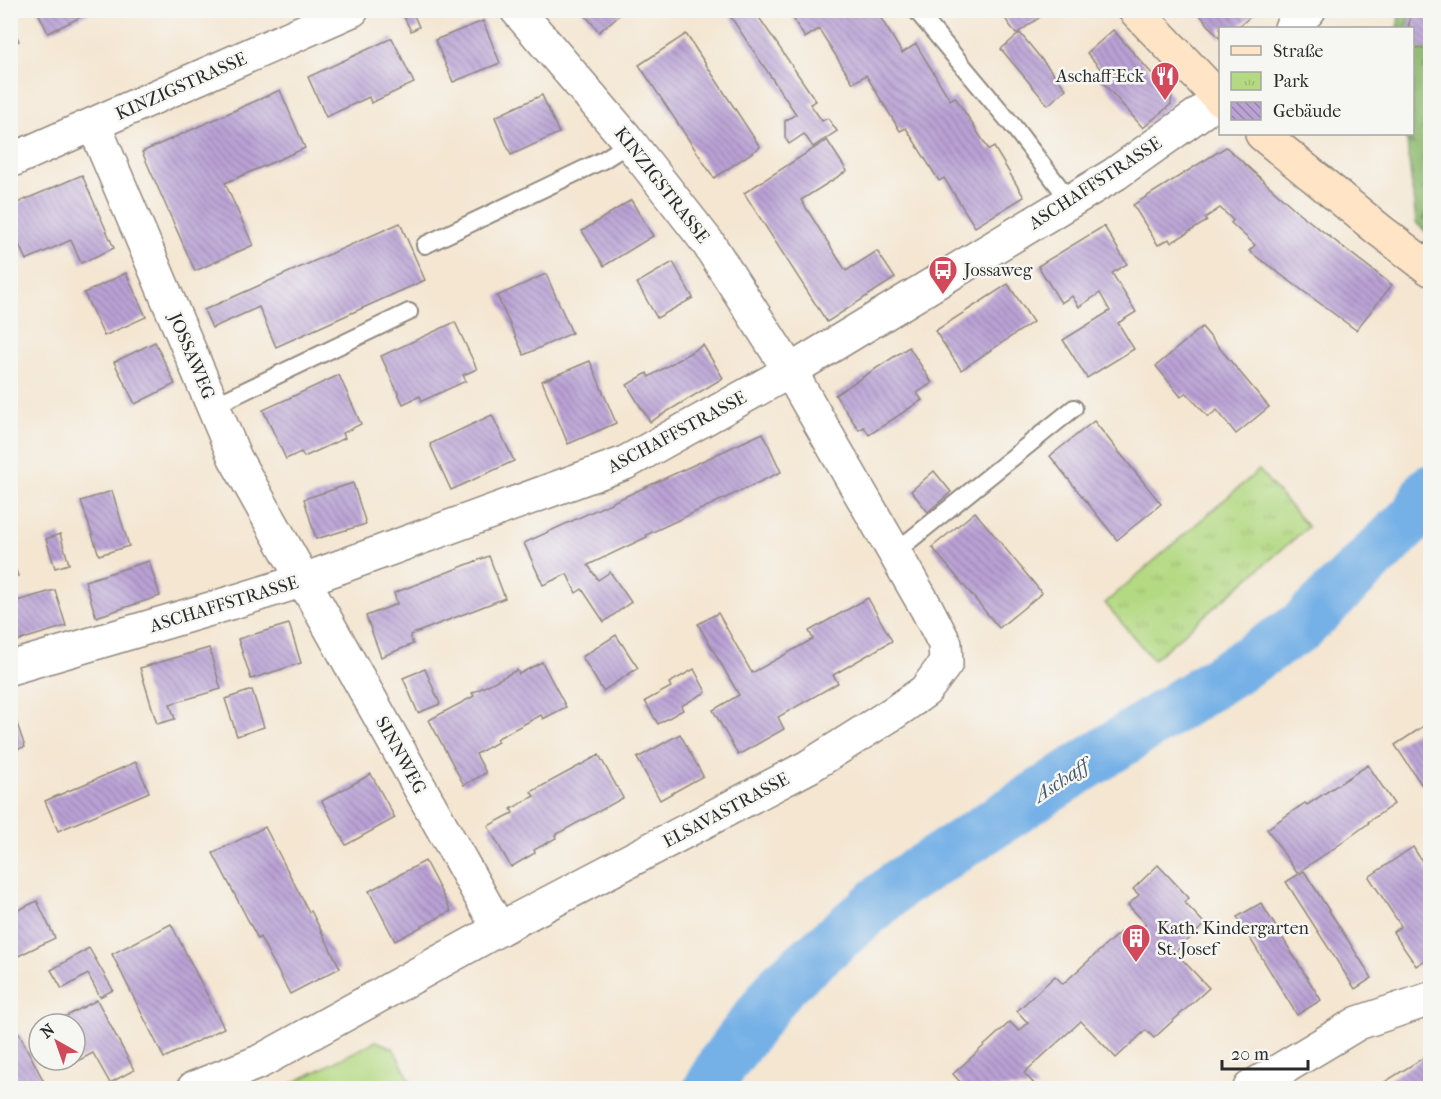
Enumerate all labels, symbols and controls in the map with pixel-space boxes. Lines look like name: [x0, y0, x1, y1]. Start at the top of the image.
legend: [1219, 27, 1414, 135]
text: Straße: [1273, 41, 1324, 62]
street label: KINZIGSTRASSE: [112, 48, 250, 125]
restaurant icon: Aschaff-Eck: [1149, 60, 1181, 102]
place label: Aschaff-Eck: [1055, 66, 1145, 87]
text: Park: [1273, 71, 1310, 92]
text: Gebäude: [1273, 101, 1341, 122]
street label: KINZIGSTRASSE: [610, 123, 713, 247]
street label: ASCHAFFSTRASSE: [1024, 133, 1166, 235]
bus stop icon: Jossaweg: [927, 254, 959, 296]
place label: Jossaweg: [962, 260, 1033, 281]
street label: JOSSAWEG: [163, 308, 219, 403]
street label: ASCHAFFSTRASSE: [603, 387, 750, 478]
street label: ASCHAFFSTRASSE: [146, 572, 301, 637]
street label: SINNWEG: [371, 713, 430, 798]
water label: Aschaff: [1027, 751, 1098, 808]
street label: ELSAVASTRASSE: [660, 768, 793, 853]
place label: Kath. Kindergarten St. Josef: [1157, 918, 1310, 960]
building icon: Kath. Kindergarten St. Josef: [1120, 922, 1152, 964]
north arrow: [27, 1012, 87, 1072]
text: N: [37, 1019, 59, 1042]
scale bar: [1222, 1033, 1308, 1071]
text: 20 m: [1231, 1044, 1269, 1065]

